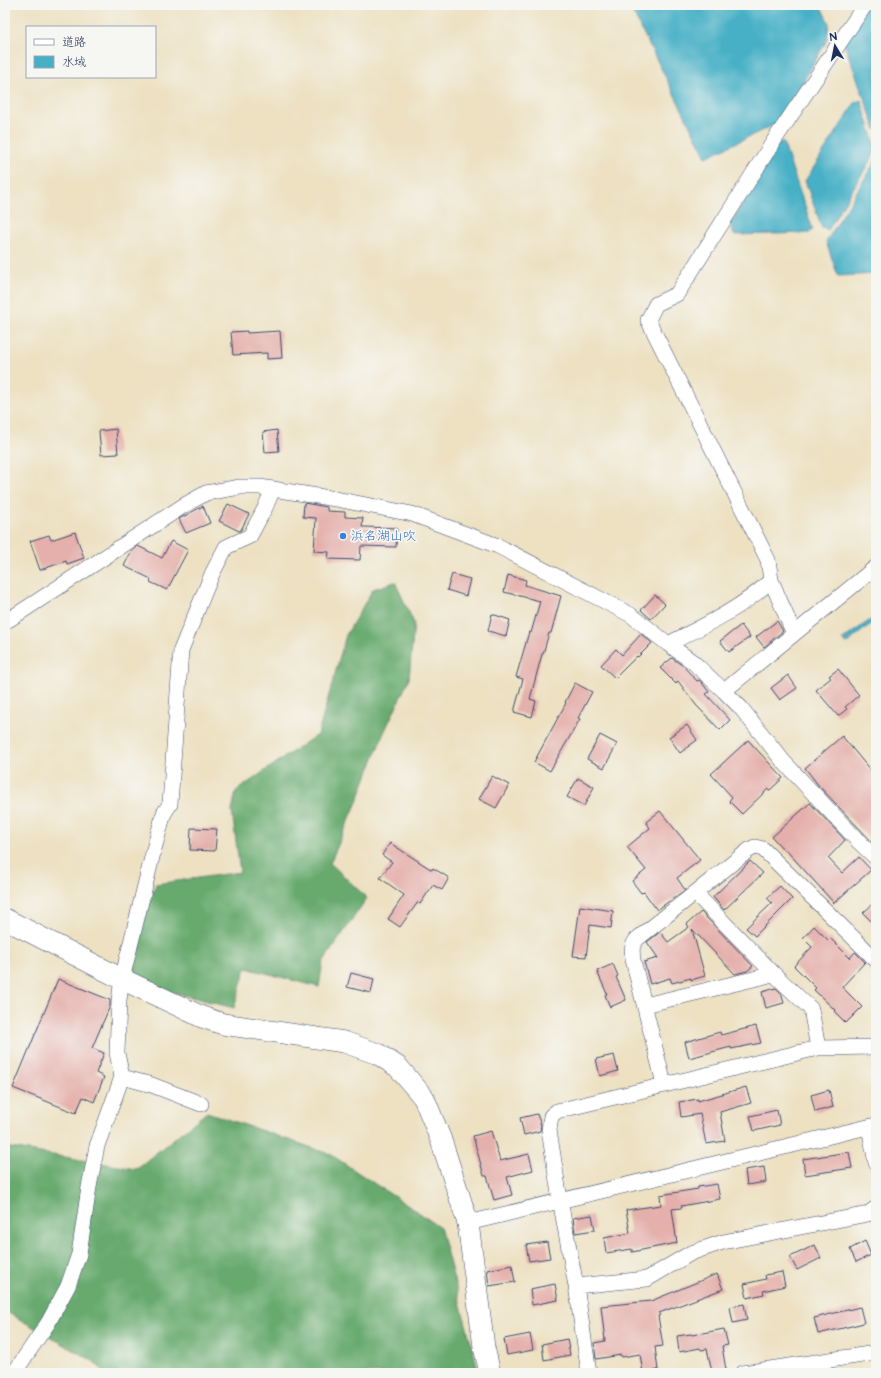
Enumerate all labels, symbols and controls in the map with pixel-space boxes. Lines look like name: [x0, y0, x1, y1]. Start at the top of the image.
legend: [26, 26, 156, 78]
north arrow: [815, 26, 855, 66]
text: N: [829, 29, 838, 45]
text: 道路: [62, 34, 86, 51]
text: 水域: [62, 54, 86, 71]
place label: 浜名湖山吹: [351, 527, 416, 545]
marker: 浜名湖山吹: [338, 531, 348, 541]

